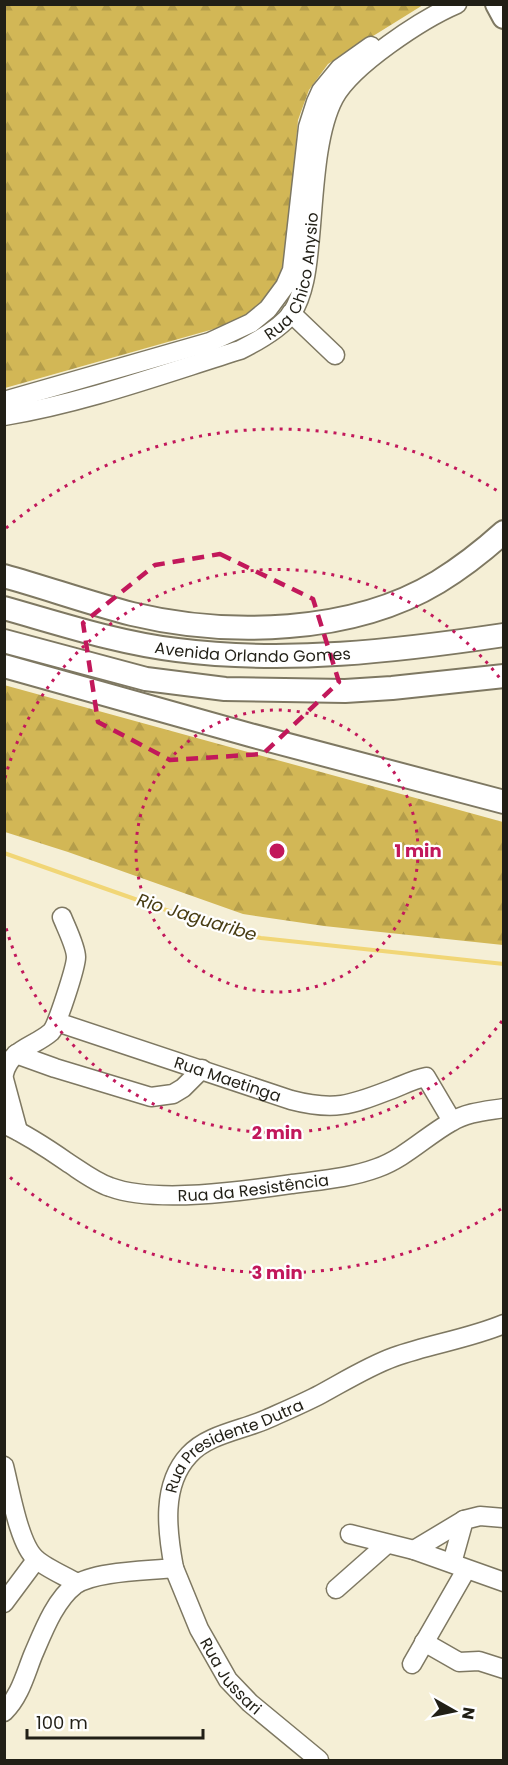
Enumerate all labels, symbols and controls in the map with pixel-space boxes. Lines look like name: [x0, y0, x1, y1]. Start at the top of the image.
street label: Rua Chico Anysio: [259, 212, 324, 345]
street label: Avenida Orlando Gomes: [153, 635, 351, 667]
text: 1 min: [394, 838, 442, 863]
centre of rings: [267, 841, 287, 861]
water label: Rio Jaguaribe: [134, 887, 260, 947]
street label: Rua Maetinga: [171, 1050, 284, 1107]
text: 2 min: [252, 1120, 302, 1145]
street label: Rua da Resistência: [177, 1168, 330, 1207]
text: 3 min: [251, 1260, 303, 1285]
street label: Rua Presidente Dutra: [159, 1393, 307, 1495]
street label: Rua Jussari: [195, 1633, 267, 1720]
north arrow: [424, 1681, 484, 1741]
scale bar: [27, 1702, 202, 1740]
text: N: [456, 1706, 481, 1721]
text: 100 m: [36, 1710, 88, 1735]

